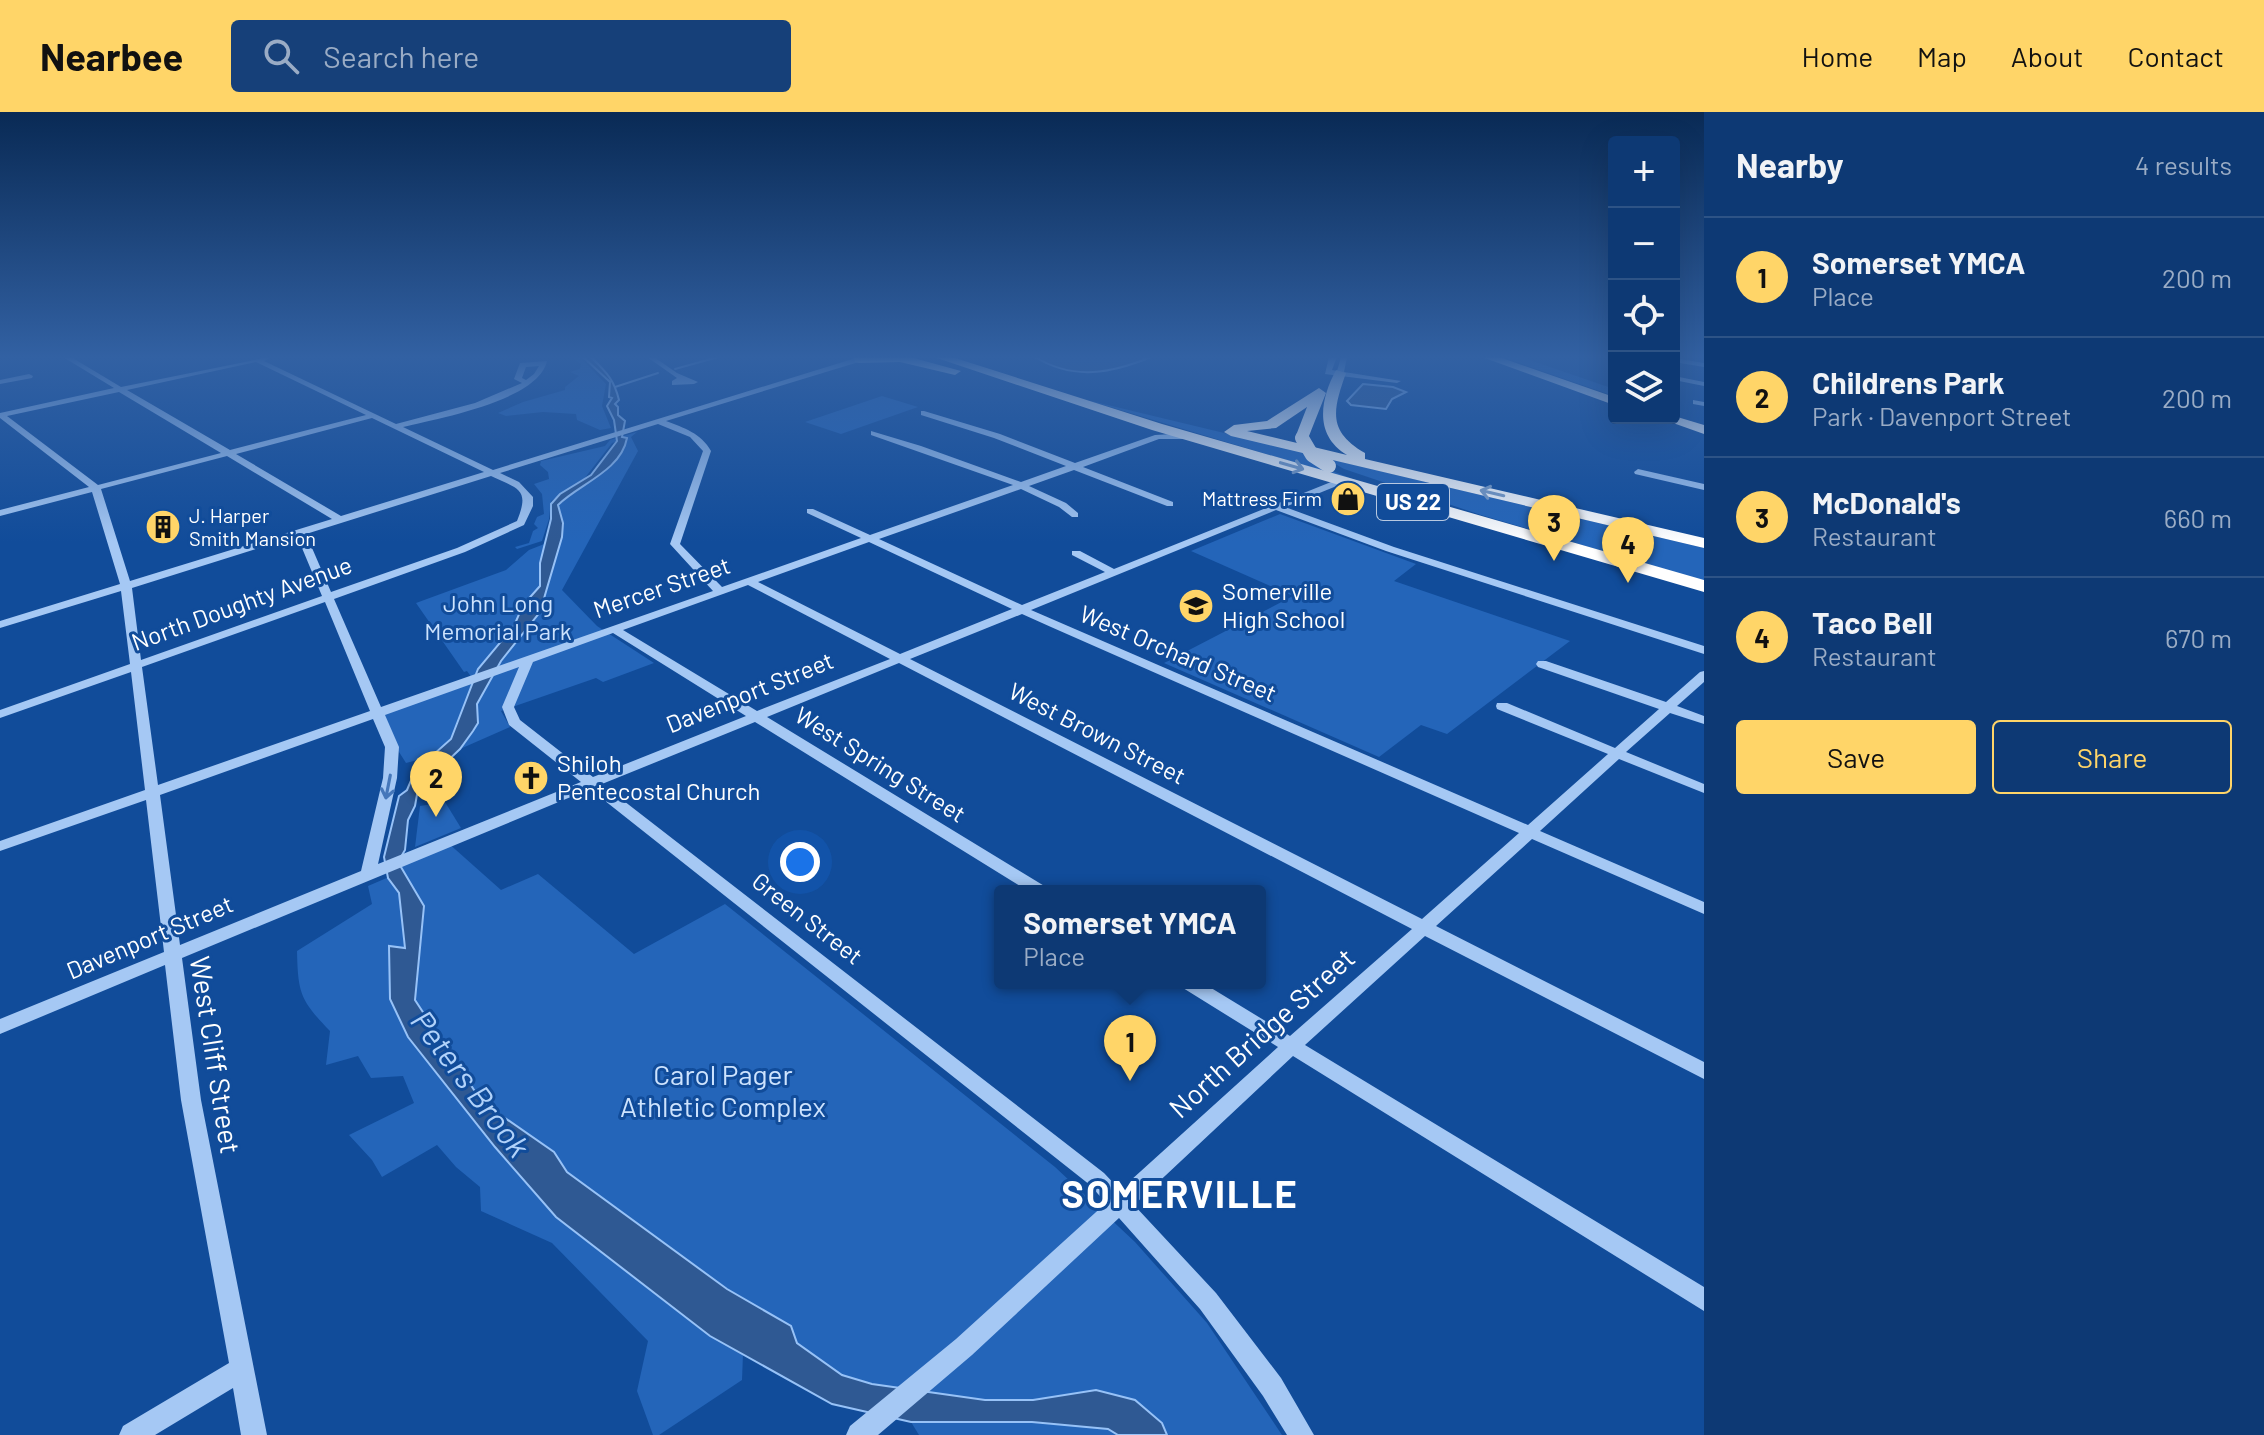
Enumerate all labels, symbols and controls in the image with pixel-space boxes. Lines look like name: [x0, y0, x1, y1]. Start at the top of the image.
search box: [231, 20, 791, 92]
text: Nearbee: [40, 33, 183, 79]
icon: search: [259, 34, 303, 78]
text: Search here: [323, 38, 479, 74]
text: Home: [1802, 39, 1873, 73]
text: Map: [1917, 39, 1967, 73]
text: About: [2011, 39, 2083, 73]
text: Contact: [2127, 39, 2224, 73]
map controls: [1608, 136, 1680, 424]
button: +: [1608, 136, 1680, 208]
text: Nearby: [1736, 144, 1844, 185]
text: 4 results: [2135, 149, 2232, 180]
button: −: [1608, 208, 1680, 280]
text: Somerset YMCA: [1812, 244, 2025, 280]
text: 1: [1757, 262, 1767, 293]
text: 200 m: [2162, 262, 2232, 293]
button: locate: [1608, 280, 1680, 352]
text: Place: [1812, 280, 1874, 311]
button: layers: [1608, 352, 1680, 424]
text: Childrens Park: [1812, 364, 2005, 400]
text: 2: [1755, 382, 1769, 413]
text: 200 m: [2162, 382, 2232, 413]
text: Park · Davenport Street: [1812, 400, 2072, 431]
one-way arrow: [1278, 459, 1304, 474]
shop icon: Mattress Firm: [1329, 480, 1367, 518]
road number: US 22: [1377, 484, 1449, 520]
text: McDonald's: [1812, 484, 1961, 520]
one-way arrow: [1479, 485, 1505, 500]
place label: Mattress Firm: [1202, 486, 1322, 510]
pin: 3: [1528, 495, 1580, 561]
text: 3: [1755, 502, 1769, 533]
text: 660 m: [2164, 502, 2232, 533]
place label: J. Harper Smith Mansion: [189, 503, 316, 550]
building icon: J. Harper Smith Mansion: [144, 508, 182, 546]
pin: 4: [1602, 517, 1654, 583]
text: Restaurant: [1812, 520, 1937, 551]
street label: North Doughty Avenue: [127, 549, 356, 656]
street label: Mercer Street: [589, 550, 734, 624]
place label: Somerville High School: [1222, 576, 1345, 633]
school or university icon: Somerville High School: [1177, 587, 1215, 625]
park label: John Long Memorial Park: [424, 588, 572, 645]
street label: West Orchard Street: [1076, 598, 1281, 707]
text: Taco Bell: [1812, 604, 1933, 640]
text: 4: [1754, 622, 1770, 653]
text: 670 m: [2165, 622, 2232, 653]
text: Restaurant: [1812, 640, 1937, 671]
street label: Davenport Street: [662, 645, 837, 738]
street label: West Brown Street: [1005, 676, 1191, 790]
street label: West Spring Street: [790, 700, 971, 828]
button: Save: [1736, 720, 1976, 794]
button: Share: [1992, 720, 2232, 794]
place label: Shiloh Pentecostal Church: [557, 748, 760, 805]
pin: 2: [410, 751, 462, 817]
church icon: Shiloh Pentecostal Church: [512, 759, 550, 797]
one-way arrow: [379, 773, 394, 799]
your location: [780, 842, 820, 882]
street label: Green Street: [747, 866, 869, 970]
popup: [994, 885, 1266, 989]
street label: Davenport Street: [62, 889, 237, 985]
text: Somerset YMCA: [1023, 904, 1237, 940]
text: Place: [1023, 940, 1085, 971]
street label: North Bridge Street: [1162, 940, 1361, 1124]
street label: West Cliff Street: [184, 954, 248, 1156]
water label: Peters Brook: [404, 1002, 539, 1164]
pin: 1: [1104, 1015, 1156, 1081]
park label: Carol Pager Athletic Complex: [620, 1057, 826, 1123]
district label: SOMERVILLE: [1061, 1170, 1299, 1216]

